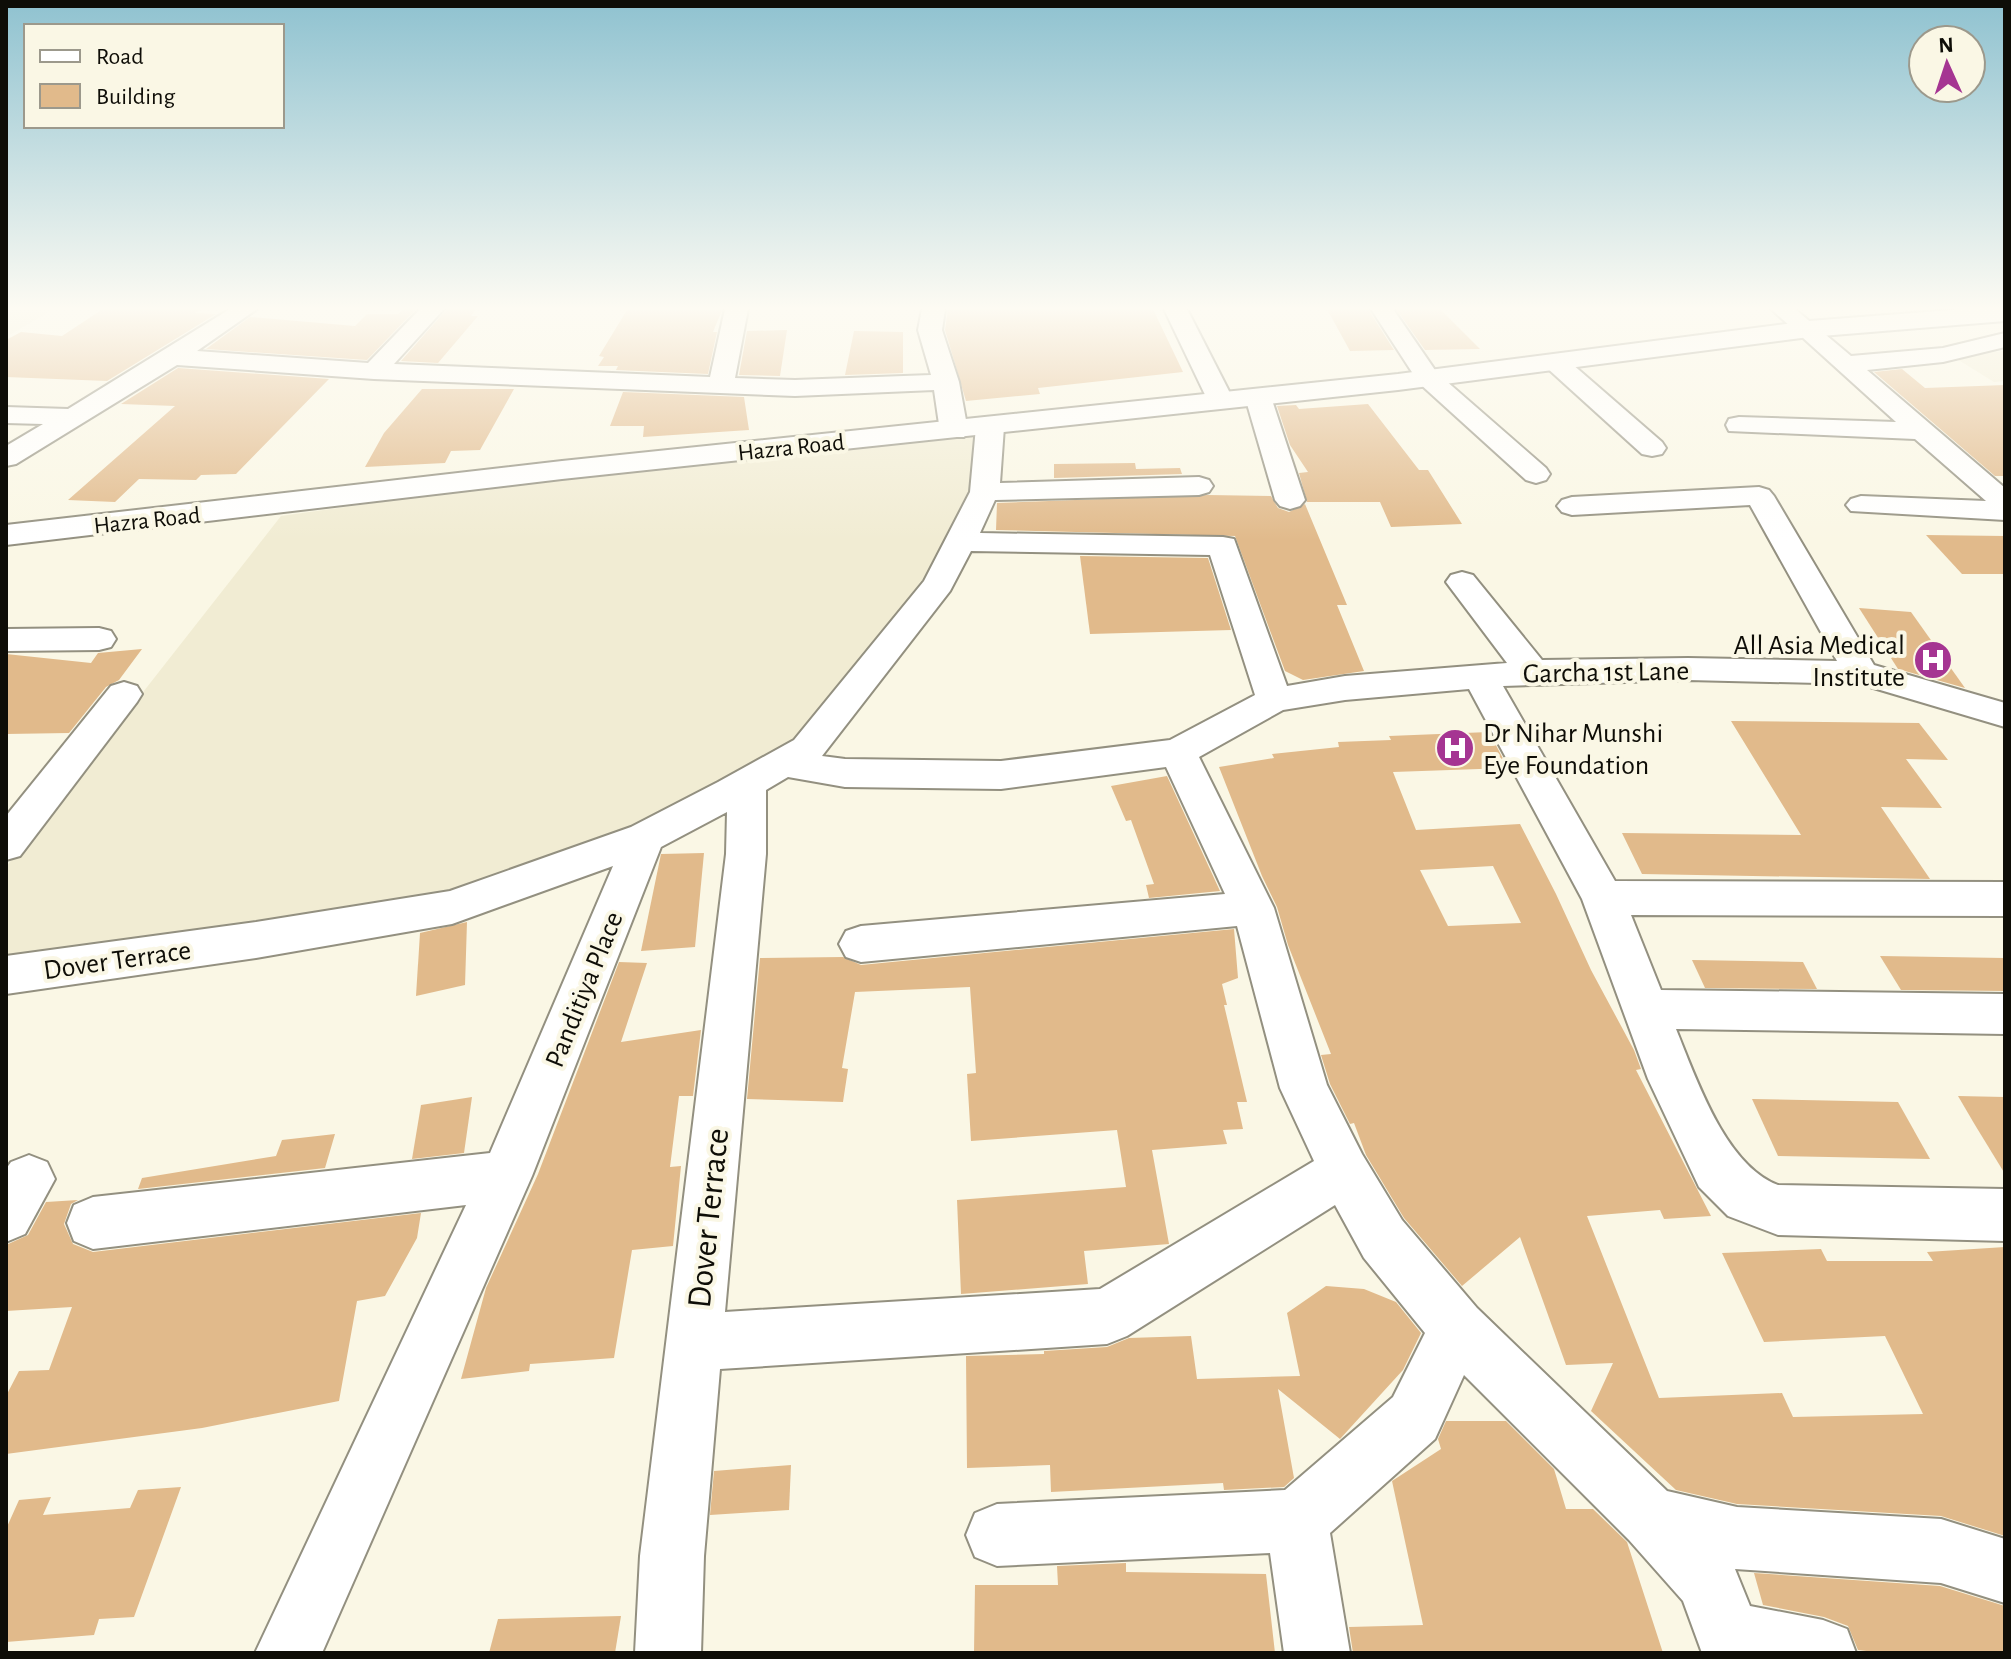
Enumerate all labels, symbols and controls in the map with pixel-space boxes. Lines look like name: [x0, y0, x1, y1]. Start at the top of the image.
legend: [24, 24, 284, 128]
north arrow: [1907, 24, 1987, 104]
text: N: [1938, 34, 1954, 56]
text: Road: [96, 45, 144, 69]
text: Building: [96, 85, 175, 109]
street label: Hazra Road: [737, 430, 846, 466]
street label: Hazra Road: [93, 503, 202, 539]
place label: All Asia Medical Institute: [1733, 632, 1905, 692]
hospital icon: All Asia Medical Institute: [1912, 639, 1954, 681]
street label: Garcha 1st Lane: [1523, 658, 1689, 688]
place label: Dr Nihar Munshi Eye Foundation: [1483, 720, 1663, 780]
hospital icon: Dr Nihar Munshi Eye Foundation: [1434, 727, 1476, 769]
street label: Panditiya Place: [541, 908, 629, 1072]
street label: Dover Terrace: [42, 937, 193, 985]
street label: Dover Terrace: [683, 1127, 735, 1310]

